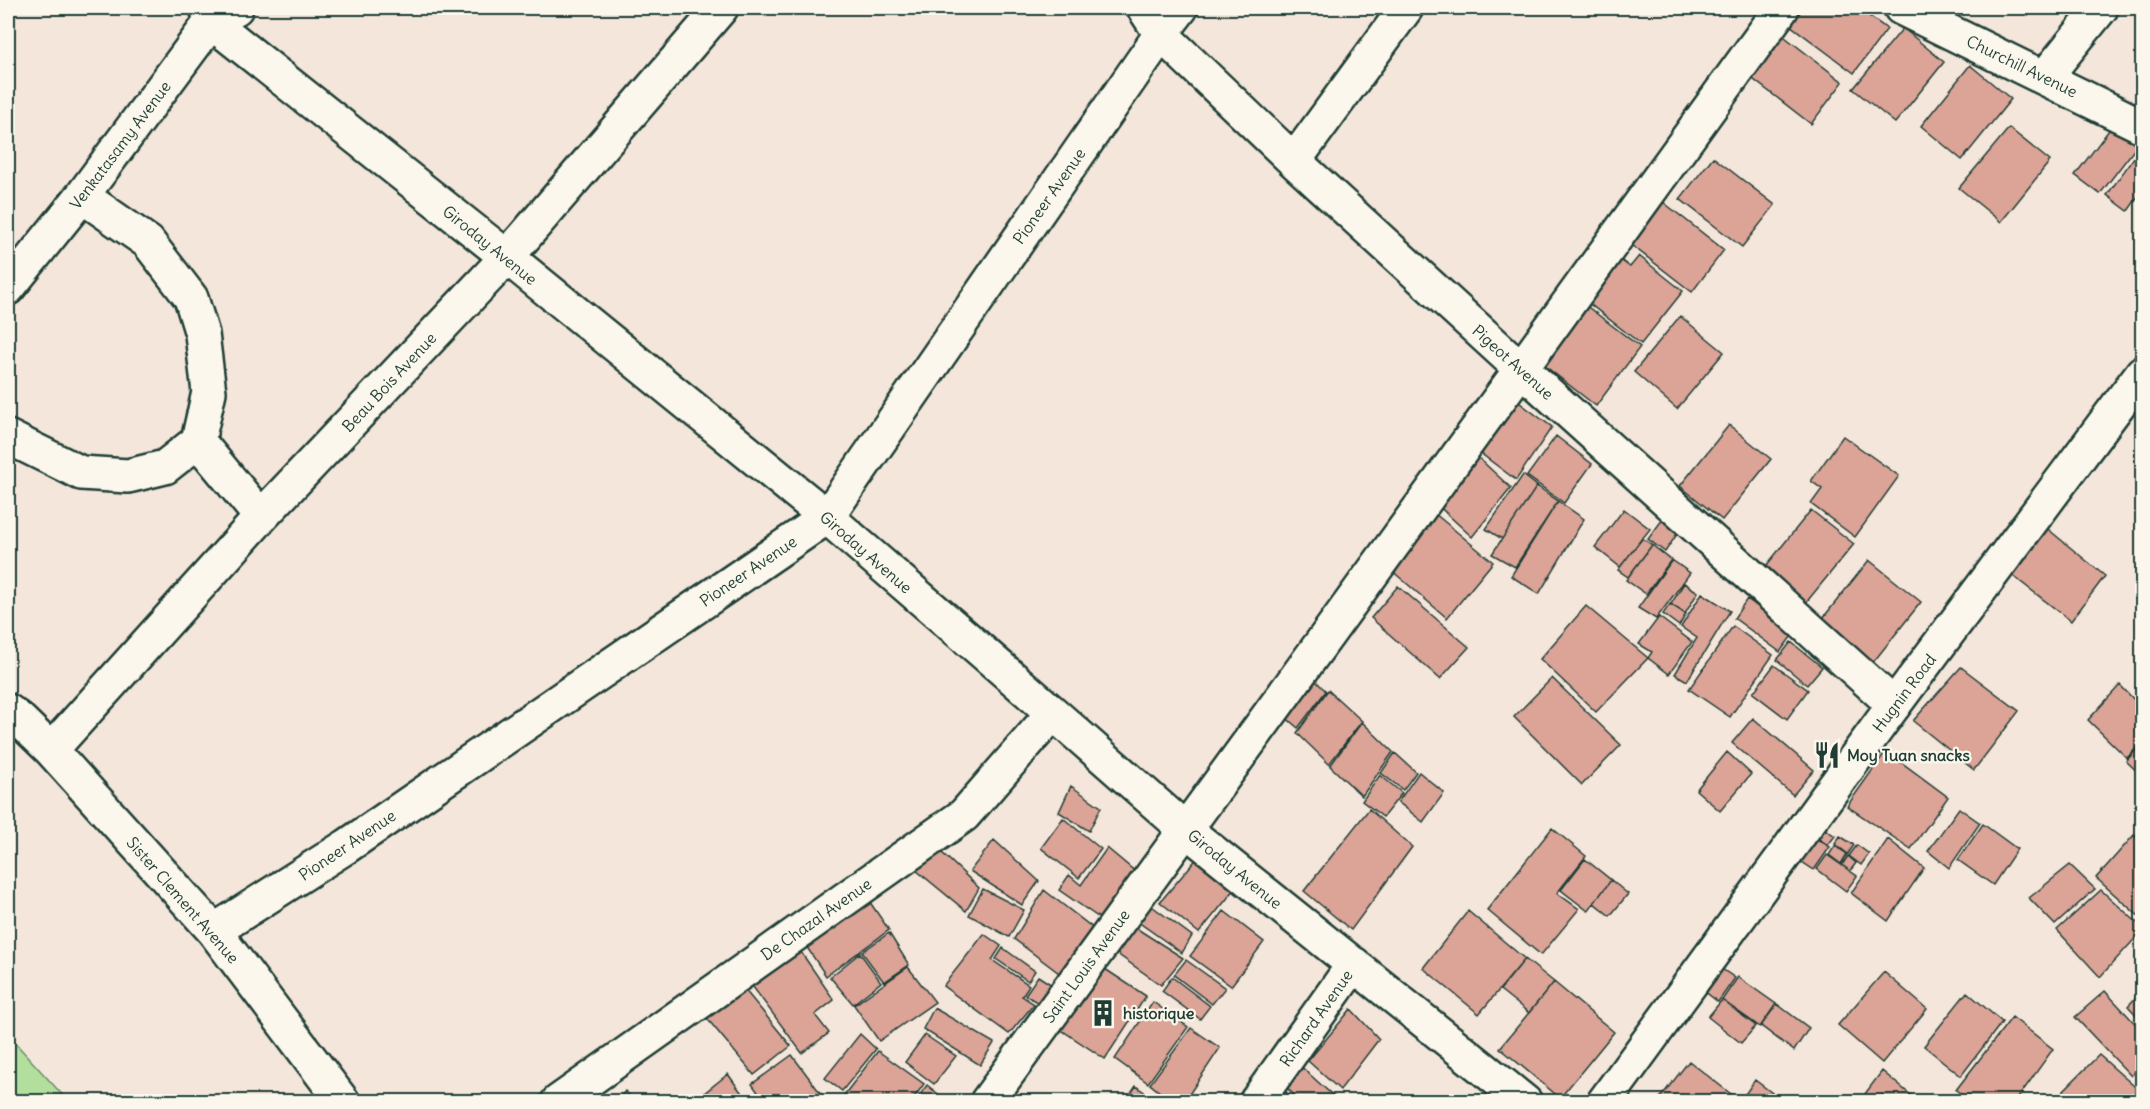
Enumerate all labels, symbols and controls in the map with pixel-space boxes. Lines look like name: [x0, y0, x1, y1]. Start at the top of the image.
street label: Churchill Avenue: [1963, 30, 2081, 102]
street label: Venkatasamy Avenue: [65, 77, 175, 213]
street label: Pioneer Avenue: [1008, 144, 1090, 248]
street label: Giroday Avenue: [439, 201, 541, 289]
street label: Pigeot Avenue: [1468, 320, 1558, 404]
street label: Beau Bois Avenue: [338, 328, 440, 436]
street label: Giroday Avenue: [816, 507, 916, 597]
street label: Pioneer Avenue: [696, 531, 800, 611]
street label: Hugnin Road: [1868, 650, 1940, 736]
restaurant icon: Moy Tuan snacks: [1812, 740, 1842, 770]
place label: Moy Tuan snacks: [1847, 745, 1970, 766]
street label: Pioneer Avenue: [295, 805, 399, 885]
street label: Giroday Avenue: [1184, 825, 1286, 913]
street label: Sister Clement Avenue: [123, 833, 243, 967]
street label: De Chazal Avenue: [757, 873, 875, 965]
street label: Saint Louis Avenue: [1038, 905, 1134, 1027]
street label: Richard Avenue: [1275, 966, 1357, 1070]
building icon: historique: [1088, 998, 1118, 1028]
place label: historique: [1123, 1003, 1195, 1024]

